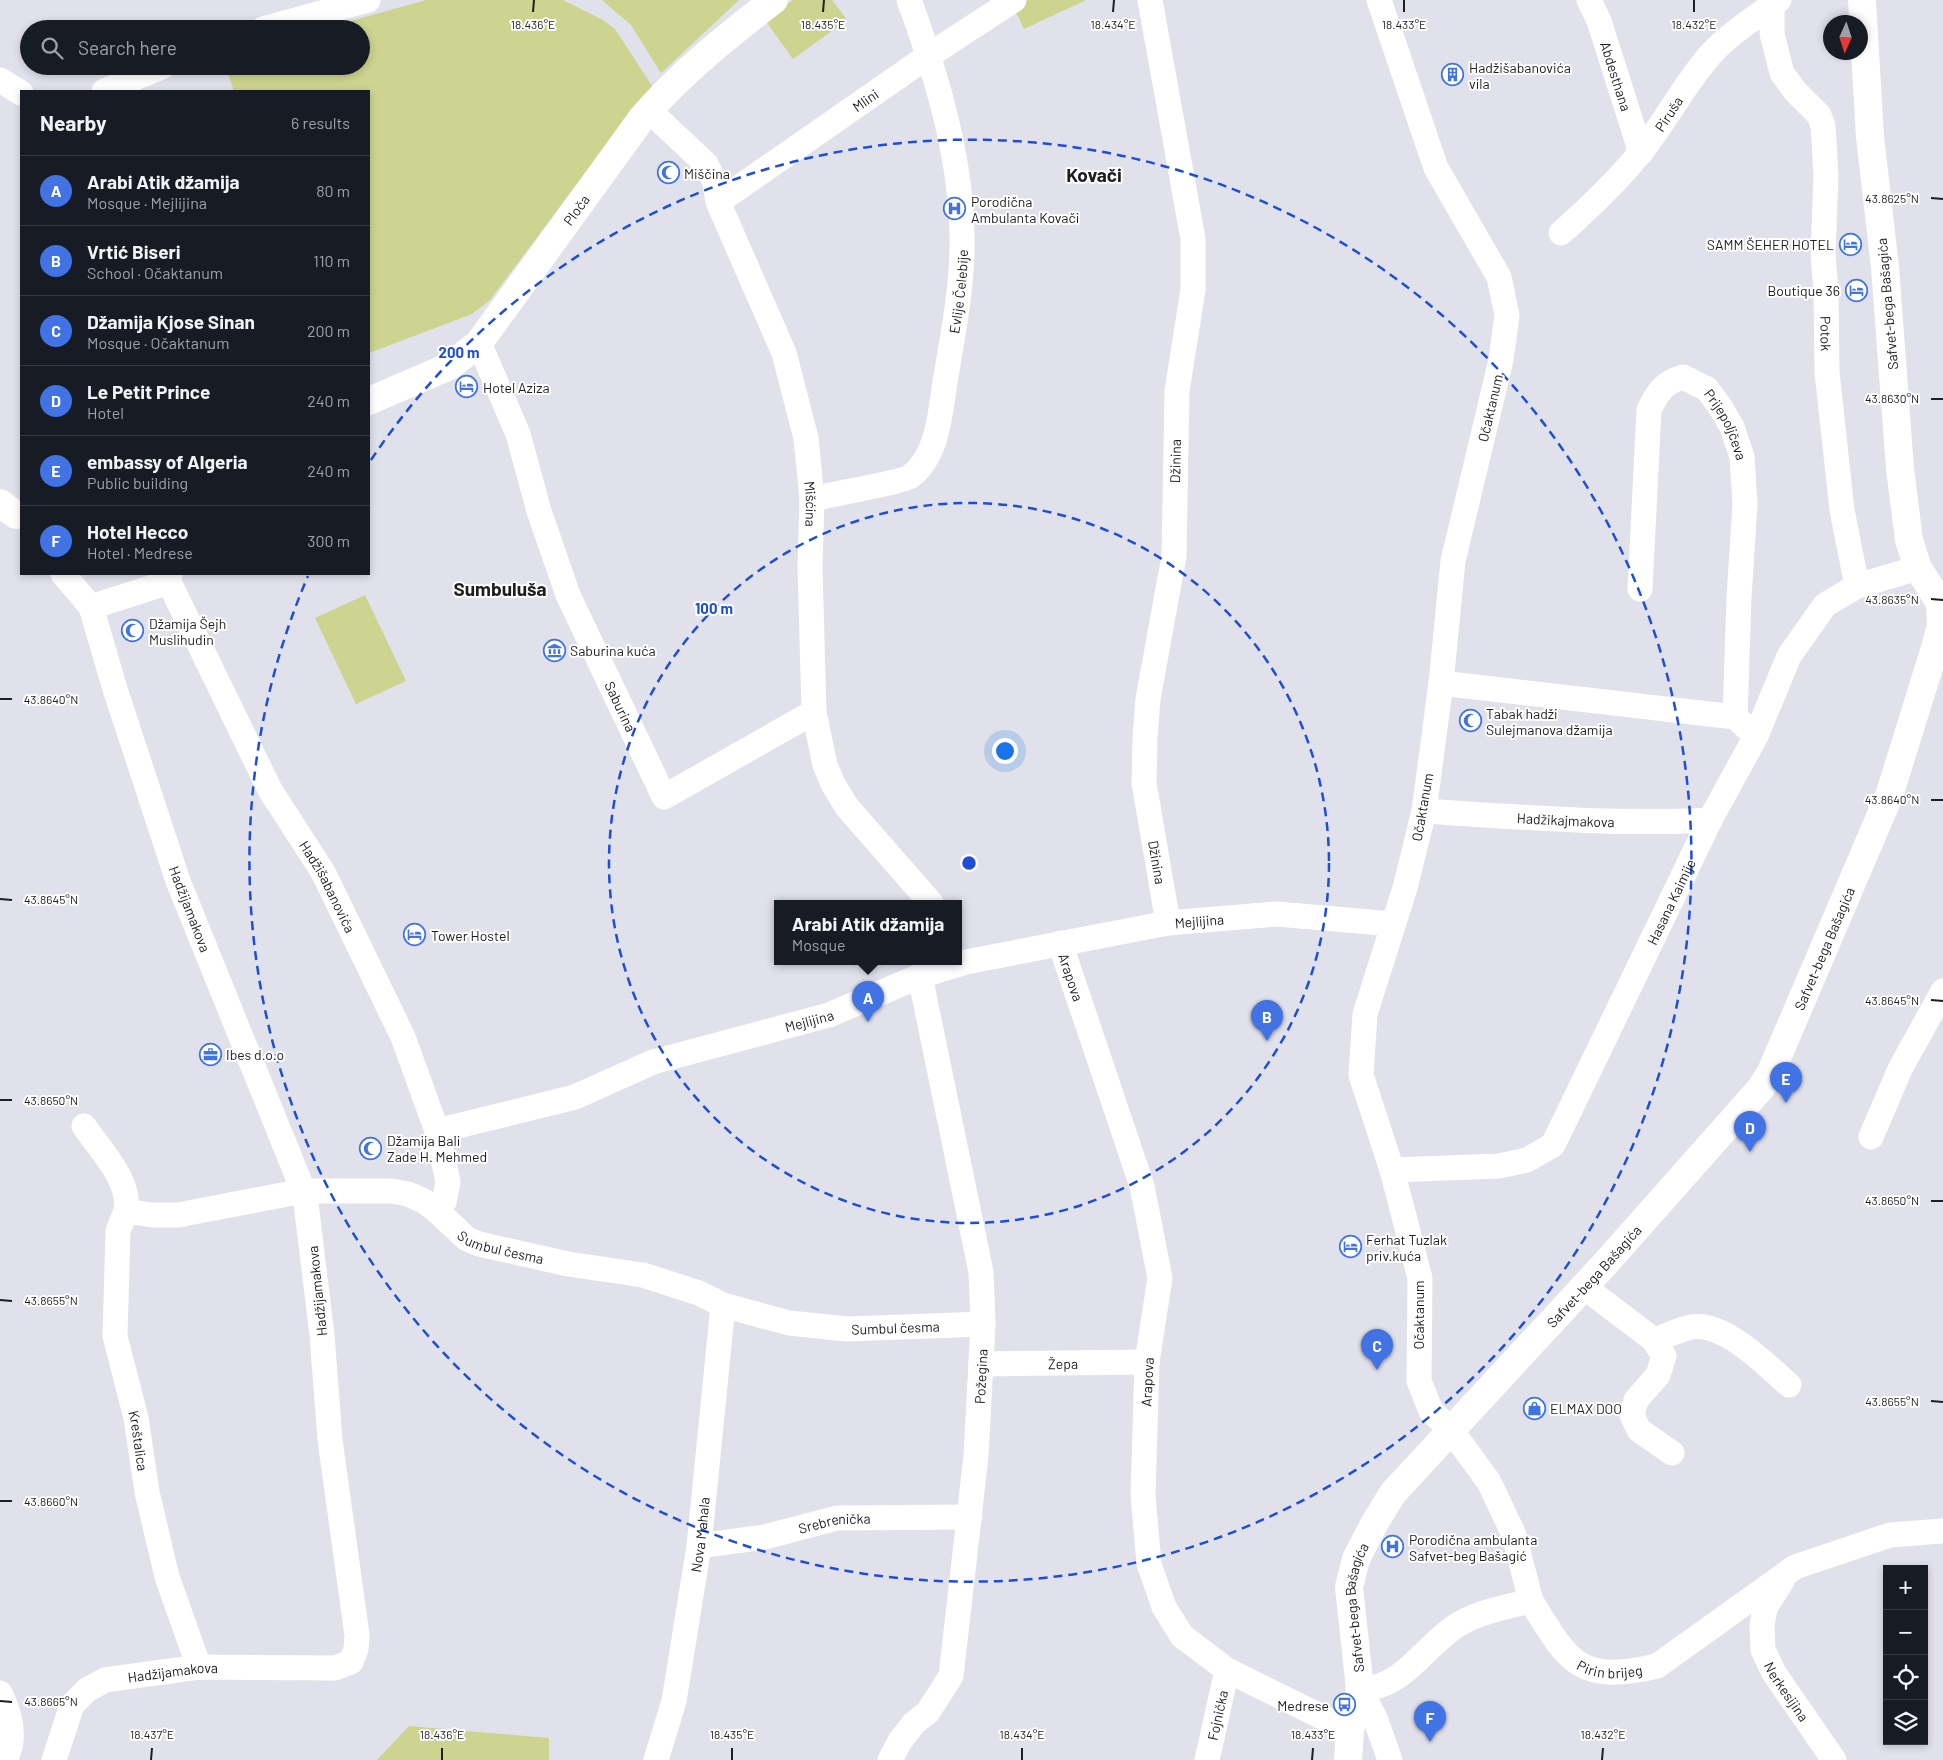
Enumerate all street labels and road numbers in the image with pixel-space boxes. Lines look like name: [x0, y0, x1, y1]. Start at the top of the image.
street label: Abdesthana: [1597, 39, 1636, 113]
street label: Mlini: [849, 85, 881, 115]
street label: Piruša: [1650, 93, 1686, 134]
street label: Ploča: [559, 191, 592, 228]
street label: Safvet-bega Bašagića: [1873, 237, 1901, 371]
street label: Evlije Čelebije: [945, 249, 971, 335]
street label: Potok: [1818, 316, 1835, 351]
street label: Očaktanum: [1474, 372, 1506, 444]
street label: Prijepoljčeva: [1701, 385, 1751, 462]
street label: Džinina: [1166, 439, 1184, 483]
street label: Mišćina: [802, 480, 821, 527]
street label: Saburina: [602, 678, 640, 734]
street label: Očaktanum: [1408, 772, 1436, 842]
street label: Hadžikajmakova: [1516, 809, 1615, 830]
street label: Hadžišabanovića: [296, 837, 359, 935]
street label: Džinina: [1145, 839, 1170, 886]
street label: Hasana Kaimije: [1643, 856, 1698, 947]
street label: Hadžijamakova: [166, 864, 214, 954]
street label: Safvet-bega Bašagića: [1790, 884, 1858, 1013]
street label: Mejlijina: [1174, 910, 1225, 931]
street label: Arapova: [1056, 951, 1087, 1003]
street label: Mejlijina: [783, 1006, 836, 1035]
street label: Safvet-bega Bašagića: [1543, 1221, 1644, 1330]
street label: Sumbul česma: [454, 1226, 546, 1267]
street label: Hadžijamakova: [304, 1245, 330, 1337]
street label: Očaktanum: [1410, 1280, 1427, 1350]
street label: Sumbul česma: [851, 1317, 940, 1337]
street label: Požegina: [970, 1348, 990, 1404]
street label: Žepa: [1048, 1354, 1078, 1372]
street label: Arapova: [1137, 1357, 1157, 1407]
street label: Kreštalica: [126, 1408, 152, 1472]
street label: Nova Mahala: [686, 1496, 712, 1573]
street label: Srebrenička: [796, 1509, 871, 1536]
street label: Safvet-bega Bašagića: [1341, 1540, 1372, 1673]
street label: Pirin brijeg: [1574, 1656, 1644, 1681]
street label: Hadžijamakova: [127, 1658, 218, 1685]
street label: Nerkesijina: [1761, 1659, 1813, 1724]
street label: Fojnička: [1203, 1688, 1231, 1742]

